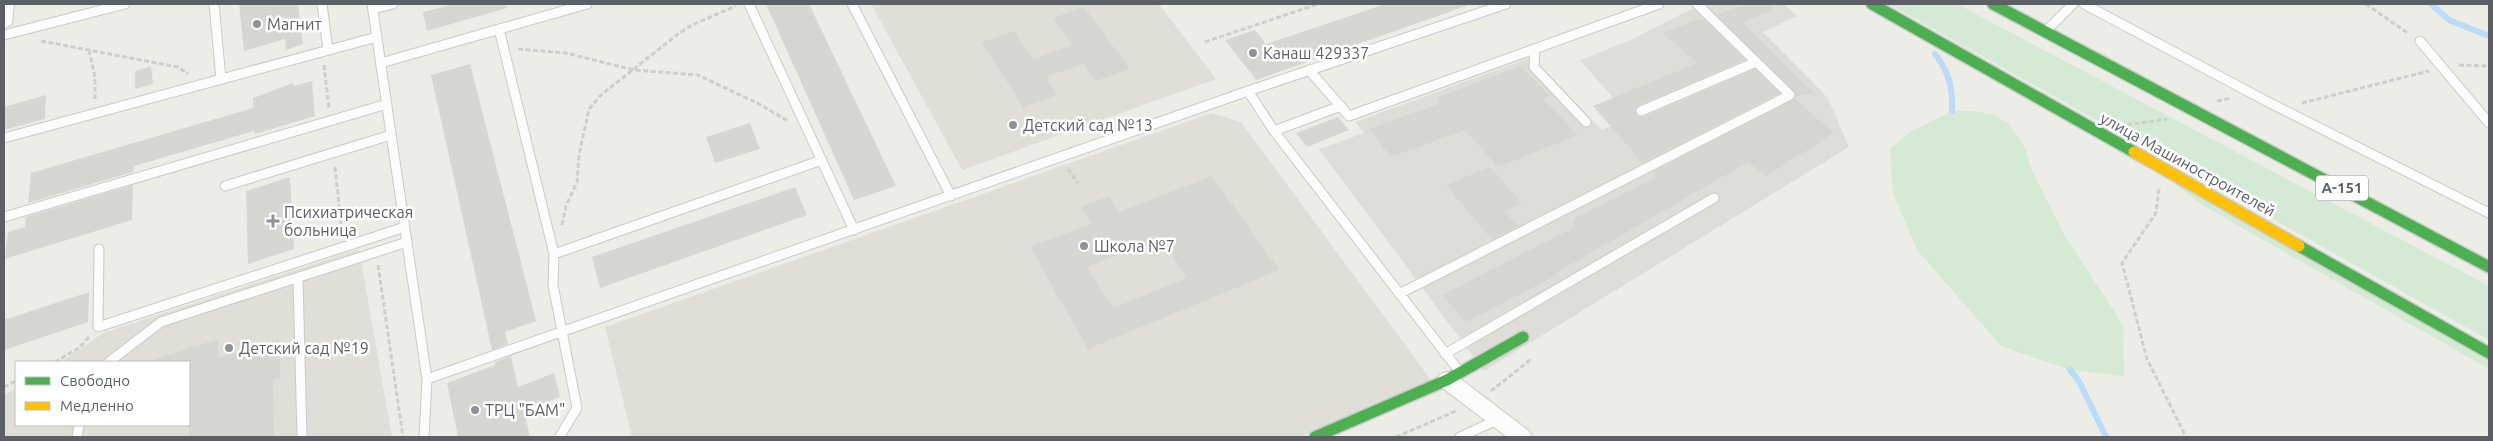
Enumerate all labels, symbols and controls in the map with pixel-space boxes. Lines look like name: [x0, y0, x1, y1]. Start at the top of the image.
place label: Магнит: [267, 15, 322, 33]
marker: Магнит: [251, 18, 263, 30]
place label: Канаш 429337: [1263, 44, 1369, 62]
marker: Канаш 429337: [1247, 47, 1259, 59]
street label: улица Машиностроителей: [2097, 108, 2279, 220]
place label: Детский сад №13: [1023, 116, 1153, 134]
marker: Детский сад №13: [1007, 119, 1019, 131]
road number: А-151: [2316, 176, 2368, 200]
place label: Психиатрическая больница: [284, 203, 413, 239]
marker: Психиатрическая больница: [266, 214, 280, 228]
place label: Школа №7: [1094, 237, 1175, 255]
marker: Школа №7: [1078, 240, 1090, 252]
place label: Детский сад №19: [239, 339, 369, 357]
marker: Детский сад №19: [223, 342, 235, 354]
legend: [15, 361, 190, 426]
text: Свободно: [60, 372, 130, 389]
text: Медленно: [60, 397, 134, 414]
place label: ТРЦ "БАМ": [485, 401, 565, 419]
marker: ТРЦ "БАМ": [469, 404, 481, 416]

